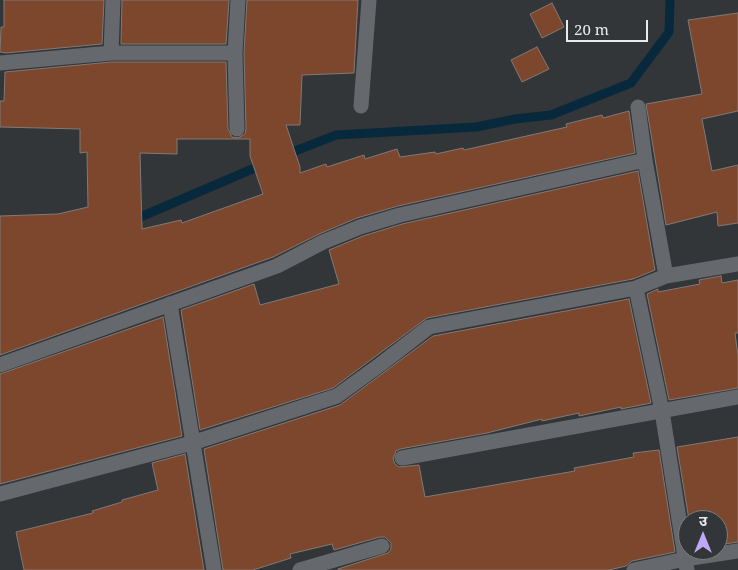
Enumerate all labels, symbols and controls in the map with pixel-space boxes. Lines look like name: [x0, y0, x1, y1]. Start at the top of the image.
scale bar: [568, 10, 650, 42]
text: 20 m: [574, 19, 609, 39]
north arrow: [678, 510, 728, 560]
text: उ: [699, 511, 707, 530]

